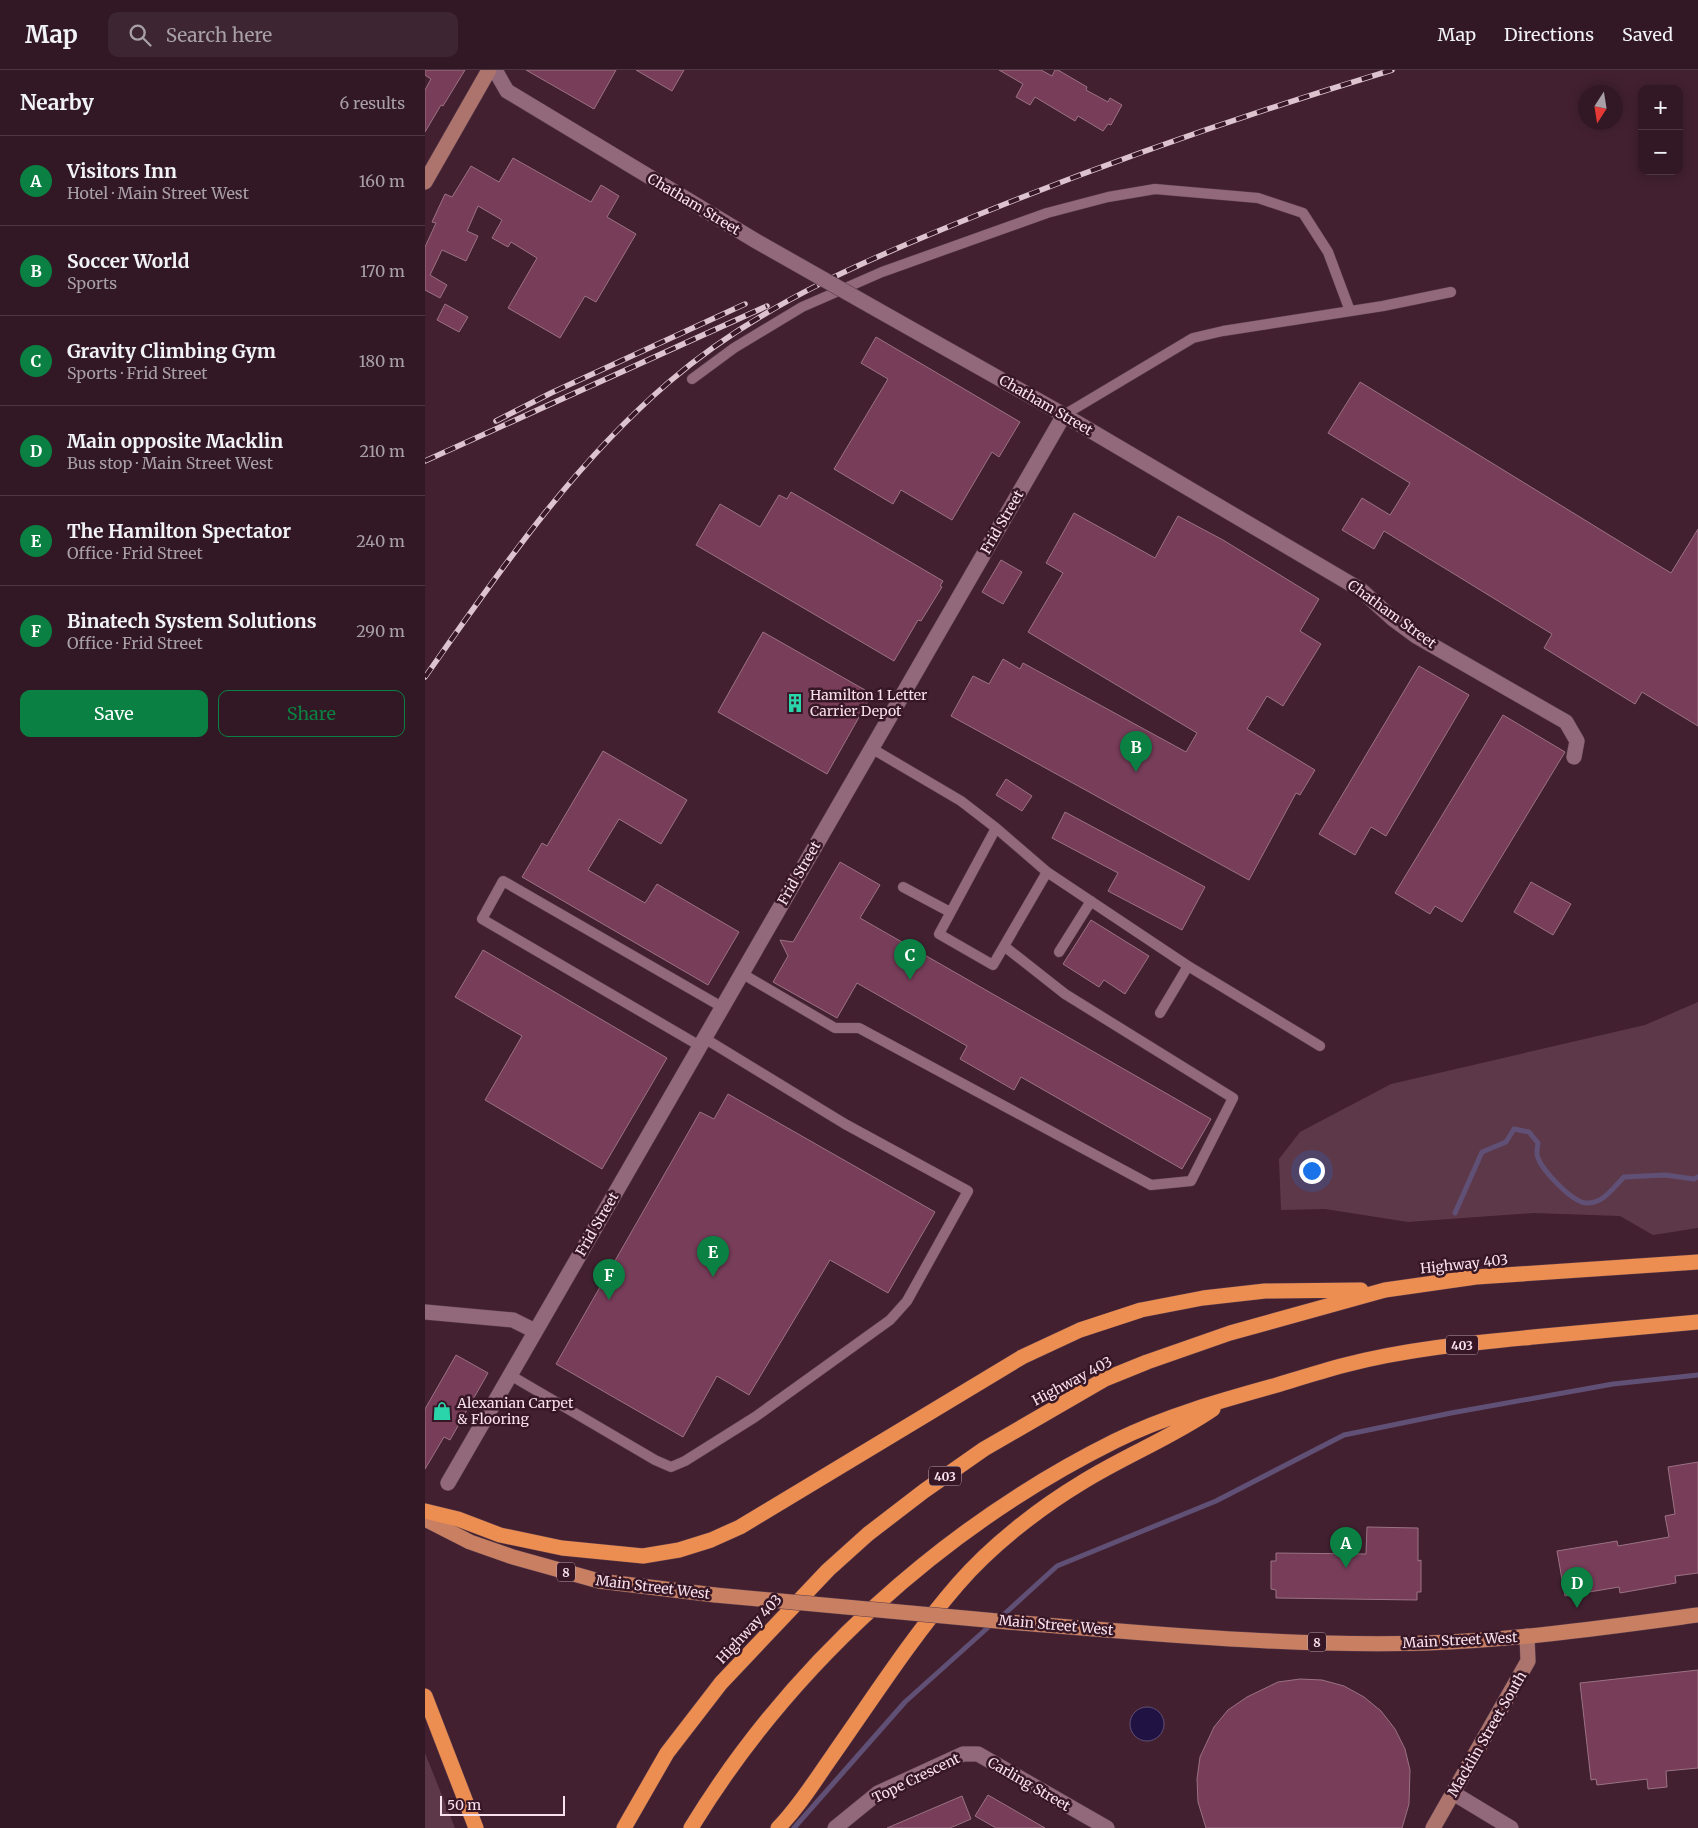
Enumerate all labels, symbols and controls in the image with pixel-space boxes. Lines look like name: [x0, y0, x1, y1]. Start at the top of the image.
search box: [108, 12, 458, 57]
text: Map: [25, 19, 78, 50]
icon: search: [126, 21, 154, 49]
text: Search here: [166, 23, 272, 47]
text: Map: [1438, 23, 1476, 46]
text: Directions: [1504, 23, 1594, 46]
text: Saved: [1622, 23, 1673, 46]
north arrow: [1578, 85, 1623, 130]
map controls: [1638, 85, 1683, 175]
button: +: [1638, 85, 1683, 130]
text: Nearby: [20, 89, 94, 116]
text: 6 results: [340, 93, 405, 113]
button: −: [1638, 130, 1683, 175]
text: Visitors Inn: [67, 159, 177, 183]
street label: Chatham Street: [644, 169, 744, 239]
text: A: [30, 171, 42, 191]
text: 160 m: [359, 171, 405, 191]
text: Hotel · Main Street West: [67, 183, 249, 203]
text: Soccer World: [67, 249, 189, 273]
text: B: [30, 261, 42, 281]
text: 170 m: [360, 261, 405, 281]
text: Sports: [67, 273, 117, 293]
text: Gravity Climbing Gym: [67, 339, 276, 363]
text: C: [31, 351, 41, 371]
text: 180 m: [359, 351, 405, 371]
text: Sports · Frid Street: [67, 363, 208, 383]
street label: Chatham Street: [996, 371, 1096, 439]
text: Main opposite Macklin: [67, 429, 283, 453]
text: D: [30, 441, 42, 461]
text: 210 m: [360, 441, 405, 461]
text: Bus stop · Main Street West: [67, 453, 273, 473]
street label: Frid Street: [977, 486, 1028, 557]
text: The Hamilton Spectator: [67, 519, 291, 543]
text: E: [31, 531, 41, 551]
text: 240 m: [356, 531, 405, 551]
text: Office · Frid Street: [67, 543, 203, 563]
street label: Chatham Street: [1344, 576, 1440, 653]
text: Binatech System Solutions: [67, 609, 317, 633]
text: F: [31, 621, 41, 641]
text: 290 m: [356, 621, 405, 641]
text: Office · Frid Street: [67, 633, 203, 653]
place label: Hamilton 1 Letter Carrier Depot: [810, 686, 927, 720]
button: Save: [20, 690, 208, 737]
button: Share: [218, 690, 405, 737]
building icon: Hamilton 1 Letter Carrier Depot: [784, 692, 806, 714]
pin: B: [1120, 731, 1152, 772]
street label: Frid Street: [774, 837, 825, 908]
pin: C: [894, 939, 926, 980]
your location: [1299, 1158, 1325, 1184]
street label: Frid Street: [572, 1188, 623, 1259]
pin: E: [697, 1236, 729, 1277]
street label: Highway 403: [1419, 1250, 1509, 1278]
pin: F: [593, 1259, 625, 1300]
road number: 403: [1446, 1336, 1478, 1354]
street label: Highway 403: [1029, 1352, 1115, 1410]
place label: Alexanian Carpet & Flooring: [456, 1394, 574, 1428]
shop icon: Alexanian Carpet & Flooring: [431, 1400, 453, 1422]
road number: 403: [929, 1466, 961, 1485]
pin: A: [1330, 1527, 1362, 1568]
road number: 8: [557, 1562, 575, 1581]
pin: D: [1561, 1567, 1593, 1608]
street label: Main Street West: [595, 1571, 712, 1603]
street label: Highway 403: [712, 1591, 786, 1667]
street label: Main Street West: [998, 1611, 1115, 1639]
street label: Main Street West: [1402, 1628, 1518, 1652]
road number: 8: [1308, 1632, 1326, 1651]
street label: Macklin Street South: [1444, 1668, 1530, 1800]
street label: Tope Crescent: [869, 1749, 963, 1807]
street label: Carling Street: [984, 1753, 1074, 1815]
scale bar: [440, 1793, 565, 1816]
text: 50 m: [447, 1796, 481, 1814]

